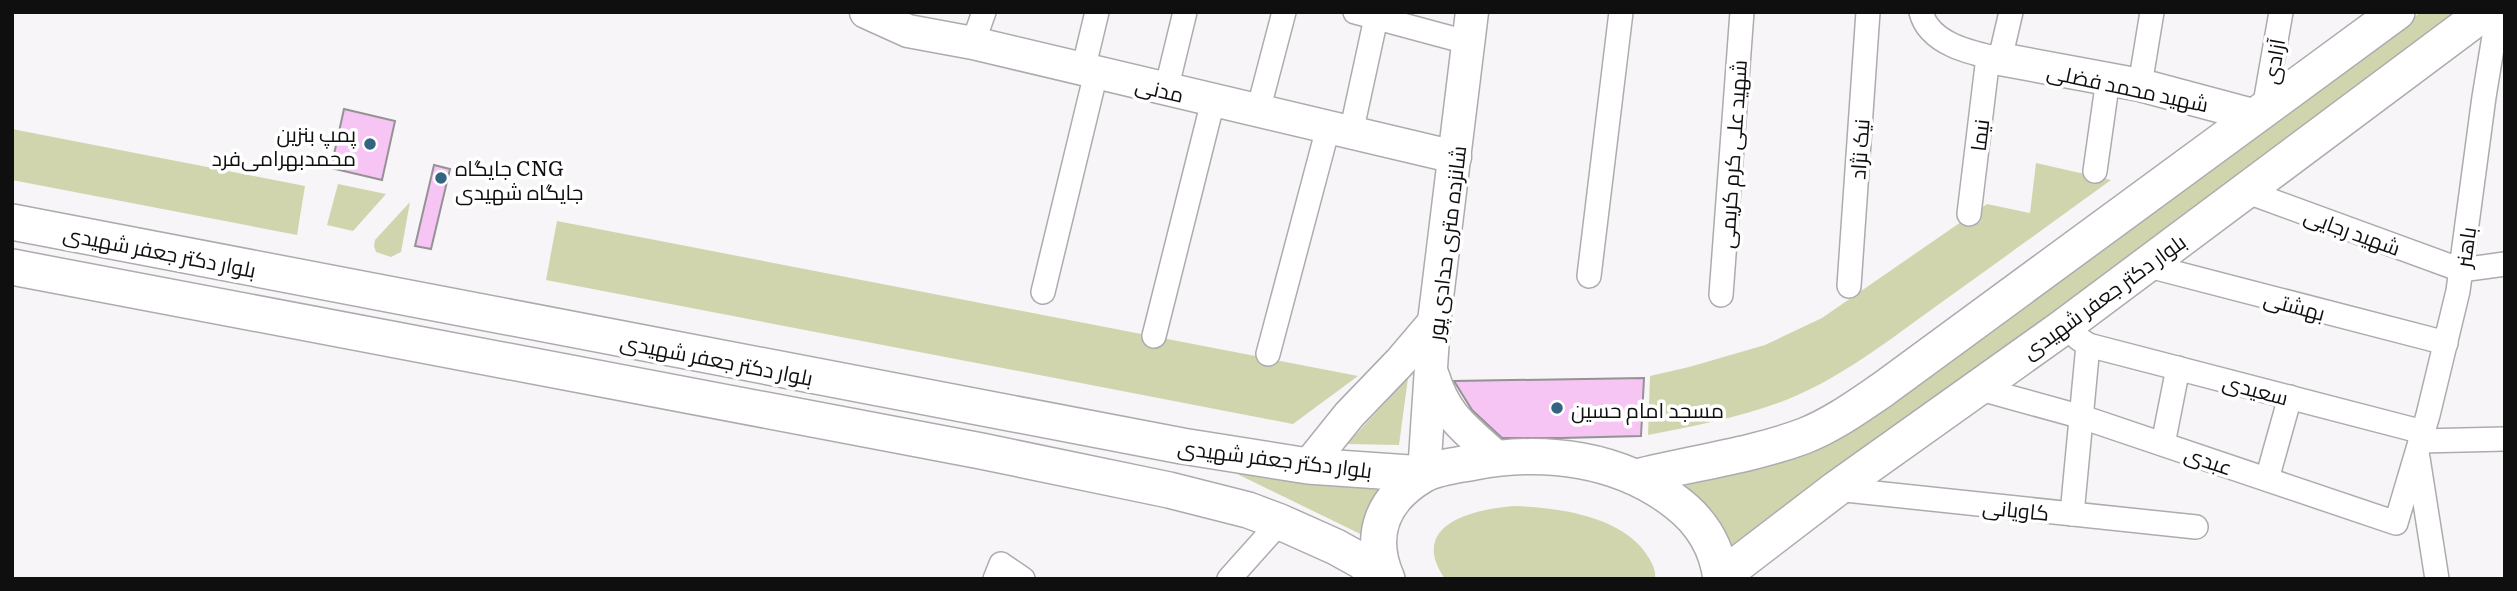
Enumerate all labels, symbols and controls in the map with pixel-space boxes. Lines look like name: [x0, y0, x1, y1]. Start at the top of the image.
street label: آزادی: [2253, 35, 2291, 86]
street label: شهید محمد فضلی: [2044, 54, 2212, 118]
street label: شهید علی کرم کریمی: [1709, 59, 1754, 249]
street label: مدنی: [1133, 67, 1187, 109]
place label: پمپ بنزین محمد‌بهرامی‌فرد: [212, 117, 356, 172]
street label: نیما: [1961, 117, 1995, 153]
street label: نیک نژاد: [1840, 118, 1876, 180]
marker: پمپ بنزین محمد‌بهرامی‌فرد: [362, 136, 378, 152]
street label: شانزده متری حدادی پور: [1418, 144, 1473, 343]
place label: جایگاه CNG جایگاه شهیدی: [455, 151, 583, 206]
marker: جایگاه CNG جایگاه شهیدی: [433, 170, 449, 186]
street label: شهید رجایی: [2301, 198, 2405, 262]
street label: بلوار دکتر جعفر شهیدی: [61, 216, 259, 284]
street label: بلوار دکتر جعفر شهیدی: [2015, 225, 2191, 365]
street label: باهنر: [2446, 225, 2482, 270]
street label: بهشتی: [2261, 281, 2329, 327]
street label: بلوار دکتر جعفر شهیدی: [618, 324, 816, 392]
street label: سعیدی: [2220, 364, 2292, 412]
place label: مسجد امام حسین: [1571, 393, 1724, 425]
marker: مسجد امام حسین: [1549, 400, 1565, 416]
street label: بلوار دکتر جعفر شهیدی: [1176, 430, 1374, 484]
street label: عبدی: [2181, 436, 2237, 482]
street label: کاویانی: [1981, 489, 2051, 527]

